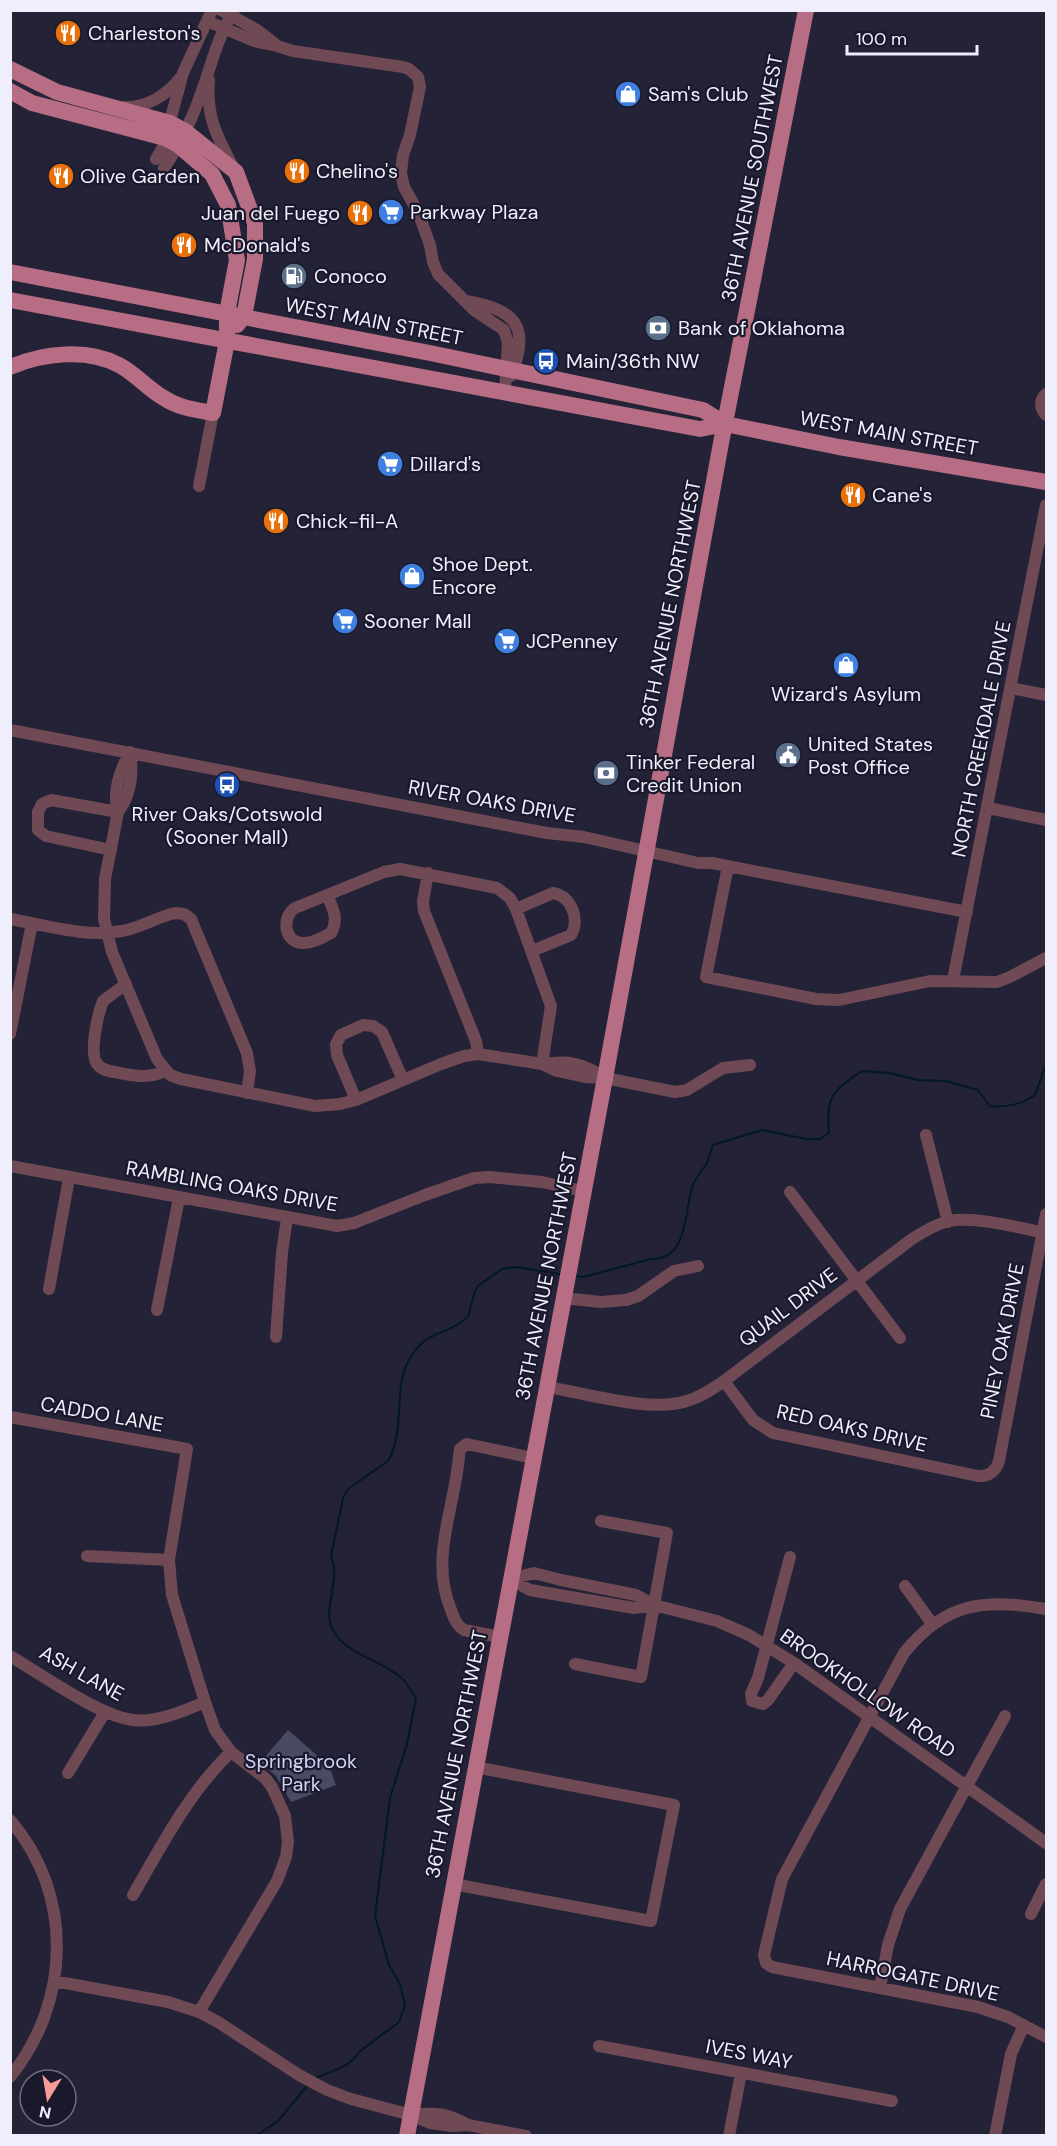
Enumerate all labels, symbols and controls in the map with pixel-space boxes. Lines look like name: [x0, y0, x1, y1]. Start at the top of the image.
restaurant icon: Charleston's: [53, 18, 83, 48]
scale bar: [847, 18, 978, 56]
place label: Charleston's: [88, 20, 201, 46]
text: 100 m: [856, 27, 907, 51]
street label: 36TH AVENUE SOUTHWEST: [715, 52, 789, 304]
shop icon: Sam's Club: [613, 79, 643, 109]
place label: Sam's Club: [648, 81, 749, 107]
restaurant icon: Chelino's: [282, 156, 312, 186]
place label: Chelino's: [316, 158, 398, 184]
restaurant icon: Olive Garden: [46, 161, 76, 191]
place label: Olive Garden: [80, 163, 200, 189]
supermarket icon: Parkway Plaza: [376, 197, 406, 227]
restaurant icon: Juan del Fuego: [345, 198, 375, 228]
place label: Parkway Plaza: [410, 199, 538, 225]
place label: Juan del Fuego: [201, 200, 340, 226]
restaurant icon: McDonald's: [169, 230, 199, 260]
place label: McDonald's: [204, 232, 310, 258]
fuel station icon: Conoco: [279, 261, 309, 291]
place label: Conoco: [314, 263, 387, 289]
street label: WEST MAIN STREET: [283, 291, 465, 351]
bank icon: Bank of Oklahoma: [643, 313, 673, 343]
place label: Bank of Oklahoma: [678, 315, 845, 341]
bus stop icon: Main/36th NW: [531, 346, 561, 376]
place label: Main/36th NW: [566, 348, 699, 374]
street label: WEST MAIN STREET: [798, 405, 980, 461]
supermarket icon: Dillard's: [375, 449, 405, 479]
place label: Dillard's: [410, 451, 481, 477]
street label: 36TH AVENUE NORTHWEST: [633, 478, 707, 730]
restaurant icon: Cane's: [838, 480, 868, 510]
place label: Cane's: [872, 482, 932, 508]
restaurant icon: Chick-fil-A: [261, 506, 291, 536]
place label: Chick-fil-A: [296, 508, 398, 534]
place label: Shoe Dept. Encore: [432, 551, 533, 600]
shop icon: Shoe Dept. Encore: [397, 561, 427, 591]
supermarket icon: Sooner Mall: [330, 606, 360, 636]
place label: Sooner Mall: [364, 608, 472, 634]
street label: NORTH CREEKDALE DRIVE: [945, 619, 1017, 859]
supermarket icon: JCPenney: [492, 626, 522, 656]
place label: JCPenney: [526, 628, 618, 654]
shop icon: Wizard's Asylum: [831, 650, 861, 680]
place label: Wizard's Asylum: [771, 681, 921, 707]
place label: United States Post Office: [808, 731, 933, 780]
public building icon: United States Post Office: [773, 740, 803, 770]
place label: Tinker Federal Credit Union: [626, 749, 755, 798]
bank icon: Tinker Federal Credit Union: [591, 758, 621, 788]
bus stop icon: River Oaks/Cotswold (Sooner Mall): [212, 770, 242, 800]
street label: RIVER OAKS DRIVE: [406, 773, 578, 829]
place label: River Oaks/Cotswold (Sooner Mall): [132, 801, 322, 850]
street label: 36TH AVENUE NORTHWEST: [509, 1150, 583, 1402]
street label: RAMBLING OAKS DRIVE: [124, 1155, 340, 1217]
street label: QUAIL DRIVE: [734, 1261, 842, 1353]
street label: PINEY OAK DRIVE: [974, 1261, 1030, 1421]
street label: CADDO LANE: [38, 1390, 166, 1438]
street label: RED OAKS DRIVE: [774, 1398, 930, 1458]
street label: BROOKHOLLOW ROAD: [775, 1623, 961, 1763]
street label: 36TH AVENUE NORTHWEST: [419, 1628, 493, 1880]
street label: ASH LANE: [35, 1639, 129, 1707]
park label: Springbrook Park: [245, 1748, 357, 1797]
street label: HARROGATE DRIVE: [824, 1945, 1002, 2007]
street label: IVES WAY: [703, 2033, 795, 2075]
north arrow: [18, 2068, 78, 2128]
text: N: [38, 2101, 53, 2124]

